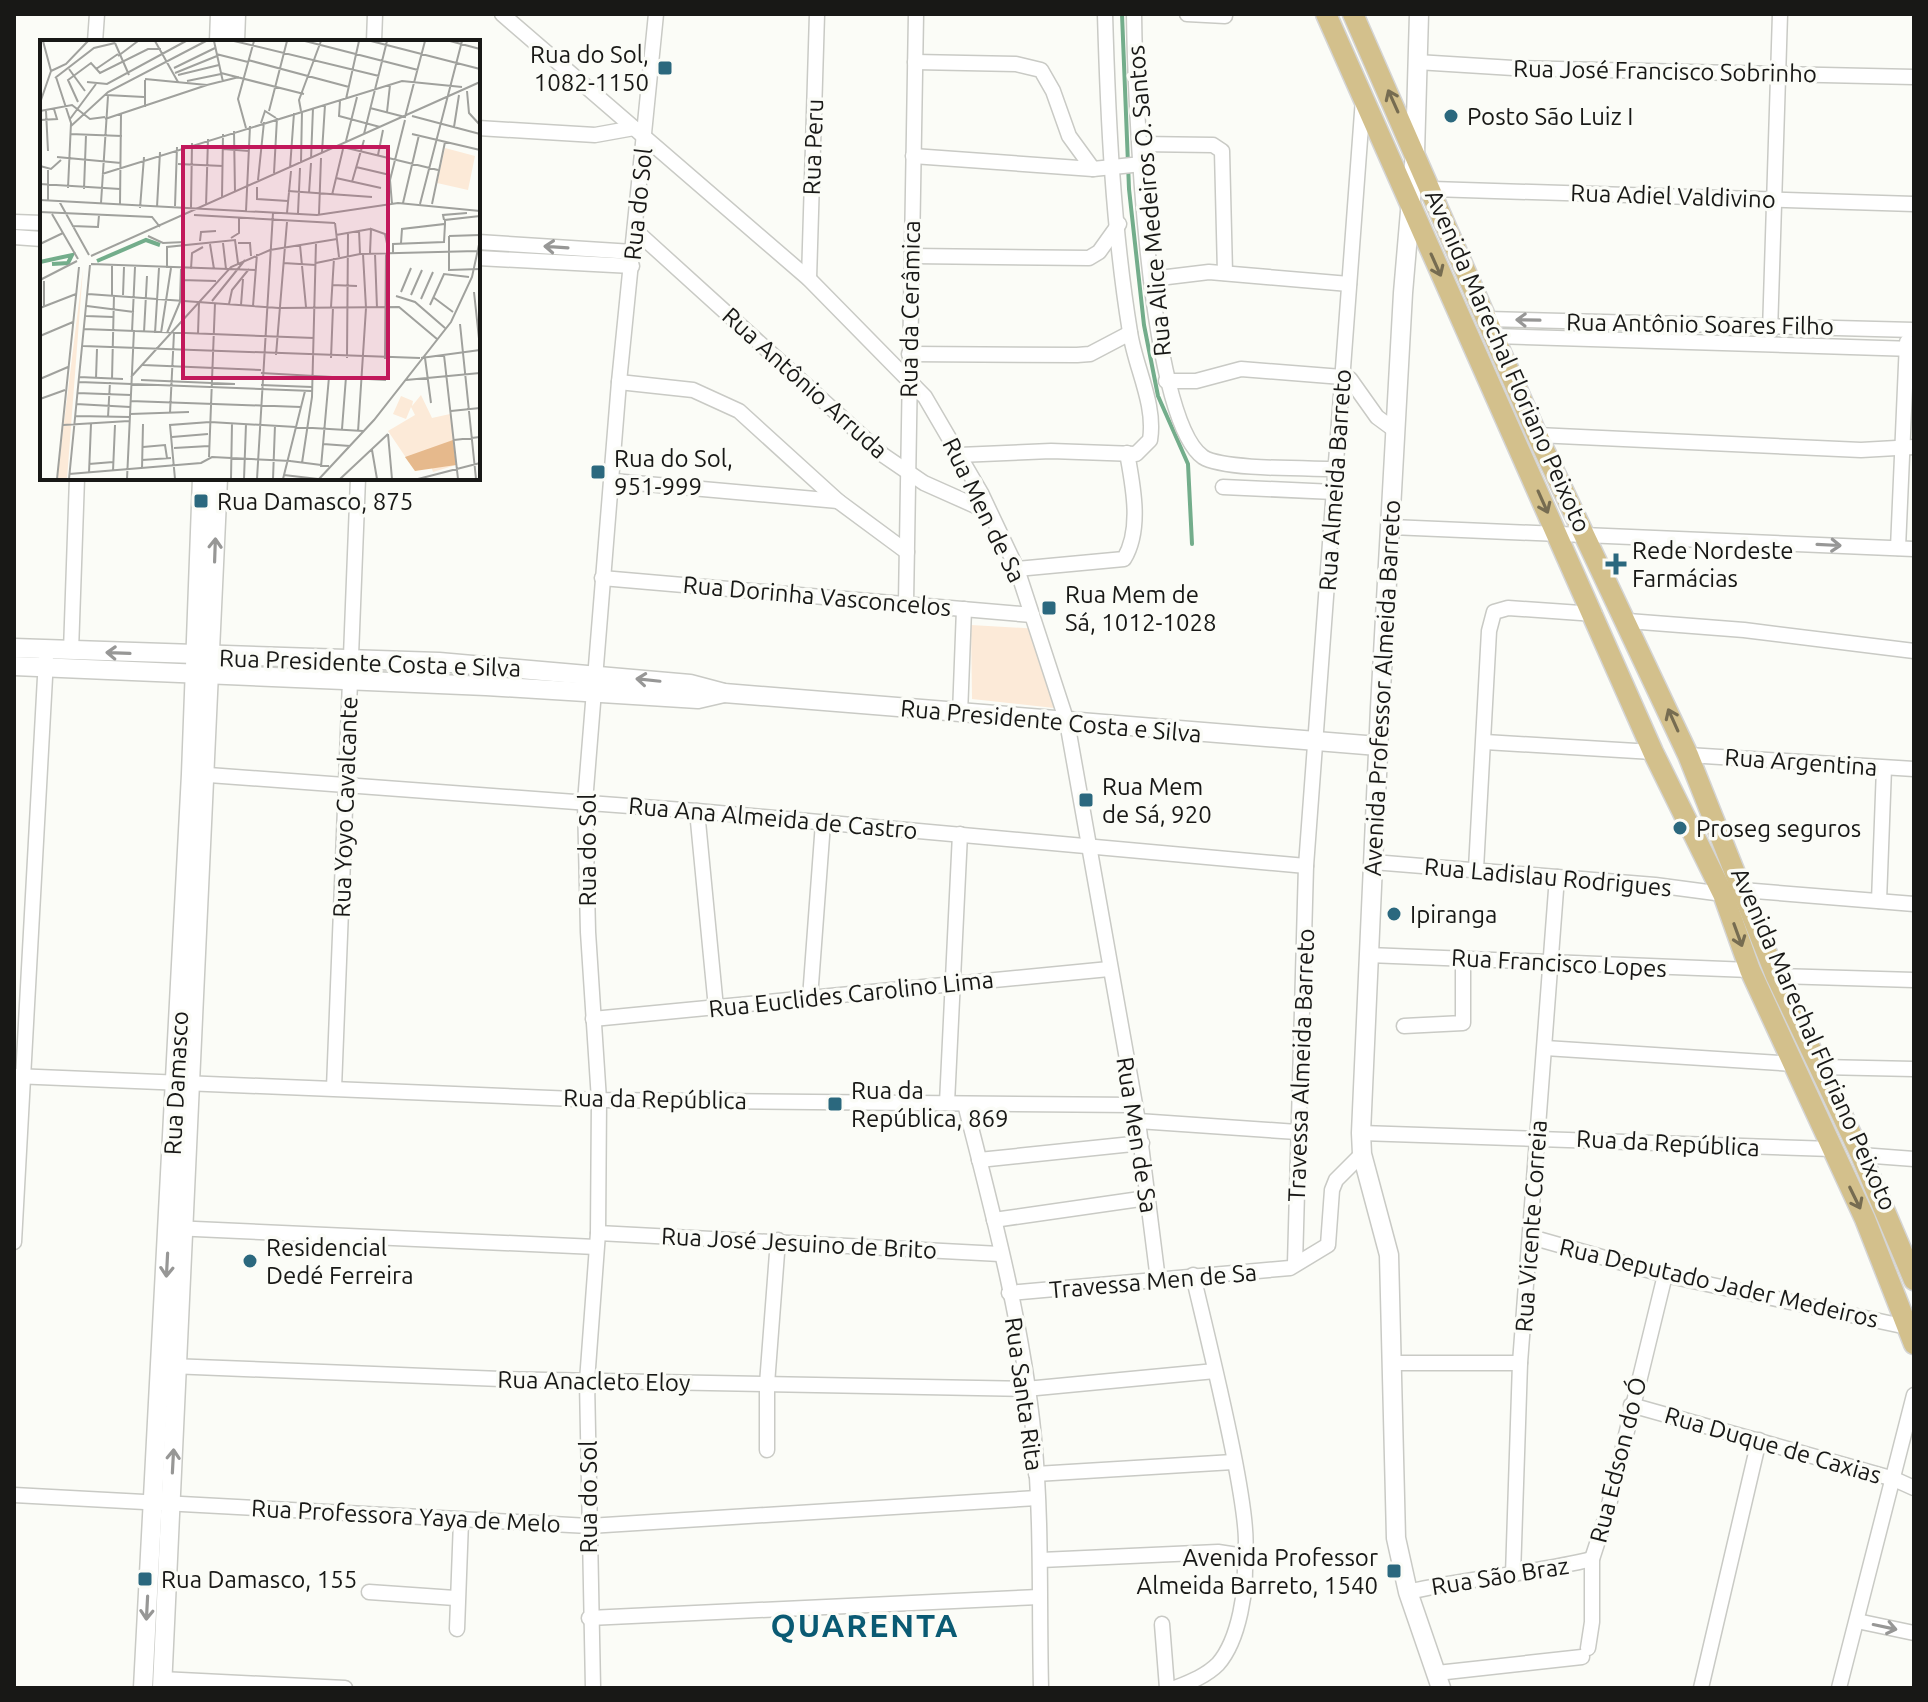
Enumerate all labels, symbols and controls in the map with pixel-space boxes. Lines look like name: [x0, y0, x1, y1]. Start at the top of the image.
inset map: [40, 40, 480, 480]
place label: Rua do Sol, 1082-1150: [530, 41, 649, 96]
street label: Rua Alice Medeiros O. Santos: [1122, 44, 1176, 358]
street label: Rua José Francisco Sobrinho: [1513, 55, 1817, 87]
marker: Rua do Sol, 1082-1150: [656, 59, 674, 77]
one-way arrow: [1384, 89, 1399, 114]
street label: Rua Peru: [798, 98, 828, 196]
place label: Posto São Luiz I: [1467, 103, 1633, 130]
marker: Posto São Luiz I: [1442, 107, 1460, 125]
street label: Rua do Sol: [619, 146, 657, 262]
street label: Rua Adiel Valdivino: [1570, 179, 1776, 213]
street label: Avenida Marechal Floriano Peixoto: [1420, 186, 1596, 536]
street label: Rua da Cerâmica: [895, 220, 925, 398]
one-way arrow: [543, 239, 570, 254]
one-way arrow: [1430, 252, 1445, 277]
street label: Rua Antônio Arruda: [717, 302, 893, 464]
street label: Rua Antônio Soares Filho: [1566, 308, 1834, 340]
one-way arrow: [1515, 312, 1542, 328]
street label: Rua Almeida Barreto: [1314, 368, 1356, 592]
street label: Rua Men de Sa: [937, 433, 1031, 587]
place label: Rua do Sol, 951-999: [614, 445, 733, 500]
marker: Rua do Sol, 951-999: [589, 463, 607, 481]
place label: Rua Damasco, 875: [217, 488, 413, 515]
one-way arrow: [1536, 489, 1551, 514]
marker: Rua Damasco, 875: [192, 492, 210, 510]
street label: Avenida Professor Almeida Barreto: [1359, 499, 1405, 877]
one-way arrow: [207, 537, 222, 564]
place label: Rede Nordeste Farmácias: [1632, 537, 1794, 592]
one-way arrow: [1815, 538, 1842, 553]
marker: Rede Nordeste Farmácias: [1607, 555, 1625, 573]
street label: Rua Dorinha Vasconcelos: [682, 571, 952, 621]
place label: Rua Mem de Sá, 1012-1028: [1065, 581, 1217, 636]
marker: Rua Mem de Sá, 1012-1028: [1040, 599, 1058, 617]
street label: Rua Presidente Costa e Silva: [218, 644, 522, 682]
one-way arrow: [105, 645, 132, 660]
one-way arrow: [635, 672, 662, 687]
street label: Rua Presidente Costa e Silva: [899, 694, 1203, 748]
street label: Rua Yoyo Cavalcante: [328, 696, 362, 918]
one-way arrow: [1665, 709, 1680, 733]
street label: Rua Argentina: [1724, 743, 1878, 781]
place label: Rua Mem de Sá, 920: [1102, 773, 1212, 828]
marker: Rua Mem de Sá, 920: [1077, 791, 1095, 809]
street label: Rua Ana Almeida de Castro: [627, 792, 919, 844]
street label: Rua do Sol: [574, 794, 601, 906]
place label: Proseg seguros: [1696, 815, 1861, 842]
marker: Proseg seguros: [1671, 819, 1689, 837]
street label: Rua Ladislau Rodrigues: [1423, 853, 1673, 901]
street label: Avenida Marechal Floriano Peixoto: [1726, 864, 1902, 1214]
place label: Ipiranga: [1410, 901, 1497, 928]
marker: Ipiranga: [1385, 905, 1403, 923]
one-way arrow: [1731, 923, 1746, 948]
street label: Travessa Almeida Barreto: [1283, 928, 1319, 1202]
street label: Rua Francisco Lopes: [1451, 944, 1667, 982]
street label: Rua Euclides Carolino Lima: [707, 966, 995, 1022]
street label: Rua Damasco: [159, 1010, 193, 1156]
street label: Rua Men de Sa: [1111, 1055, 1163, 1215]
place label: Rua da República, 869: [851, 1077, 1009, 1132]
street label: Rua da República: [563, 1084, 747, 1114]
marker: Rua da República, 869: [826, 1095, 844, 1113]
street label: Rua Vicente Correia: [1510, 1119, 1552, 1333]
street label: Rua da República: [1575, 1125, 1761, 1161]
one-way arrow: [1848, 1186, 1863, 1210]
street label: Rua José Jesuino de Brito: [660, 1222, 938, 1264]
street label: Rua Deputado Jader Medeiros: [1557, 1233, 1881, 1333]
place label: Residencial Dedé Ferreira: [266, 1234, 413, 1289]
one-way arrow: [159, 1251, 174, 1278]
marker: Residencial Dedé Ferreira: [241, 1252, 259, 1270]
street label: Travessa Men de Sa: [1048, 1258, 1258, 1304]
street label: Rua Santa Rita: [1000, 1315, 1048, 1473]
street label: Rua Anacleto Eloy: [497, 1366, 691, 1396]
street label: Rua Edson do Ó: [1583, 1374, 1652, 1546]
street label: Rua Duque de Caxias: [1662, 1401, 1884, 1489]
street label: Rua do Sol: [575, 1441, 602, 1553]
one-way arrow: [165, 1448, 180, 1475]
street label: Rua Professora Yaya de Melo: [250, 1494, 562, 1538]
place label: Avenida Professor Almeida Barreto, 1540: [1137, 1544, 1378, 1599]
street label: Rua São Braz: [1429, 1552, 1571, 1600]
marker: Avenida Professor Almeida Barreto, 1540: [1385, 1562, 1403, 1580]
place label: Rua Damasco, 155: [161, 1566, 357, 1593]
marker: Rua Damasco, 155: [136, 1570, 154, 1588]
one-way arrow: [140, 1594, 155, 1621]
district label: QUARENTA: [771, 1607, 959, 1643]
one-way arrow: [1872, 1620, 1898, 1635]

